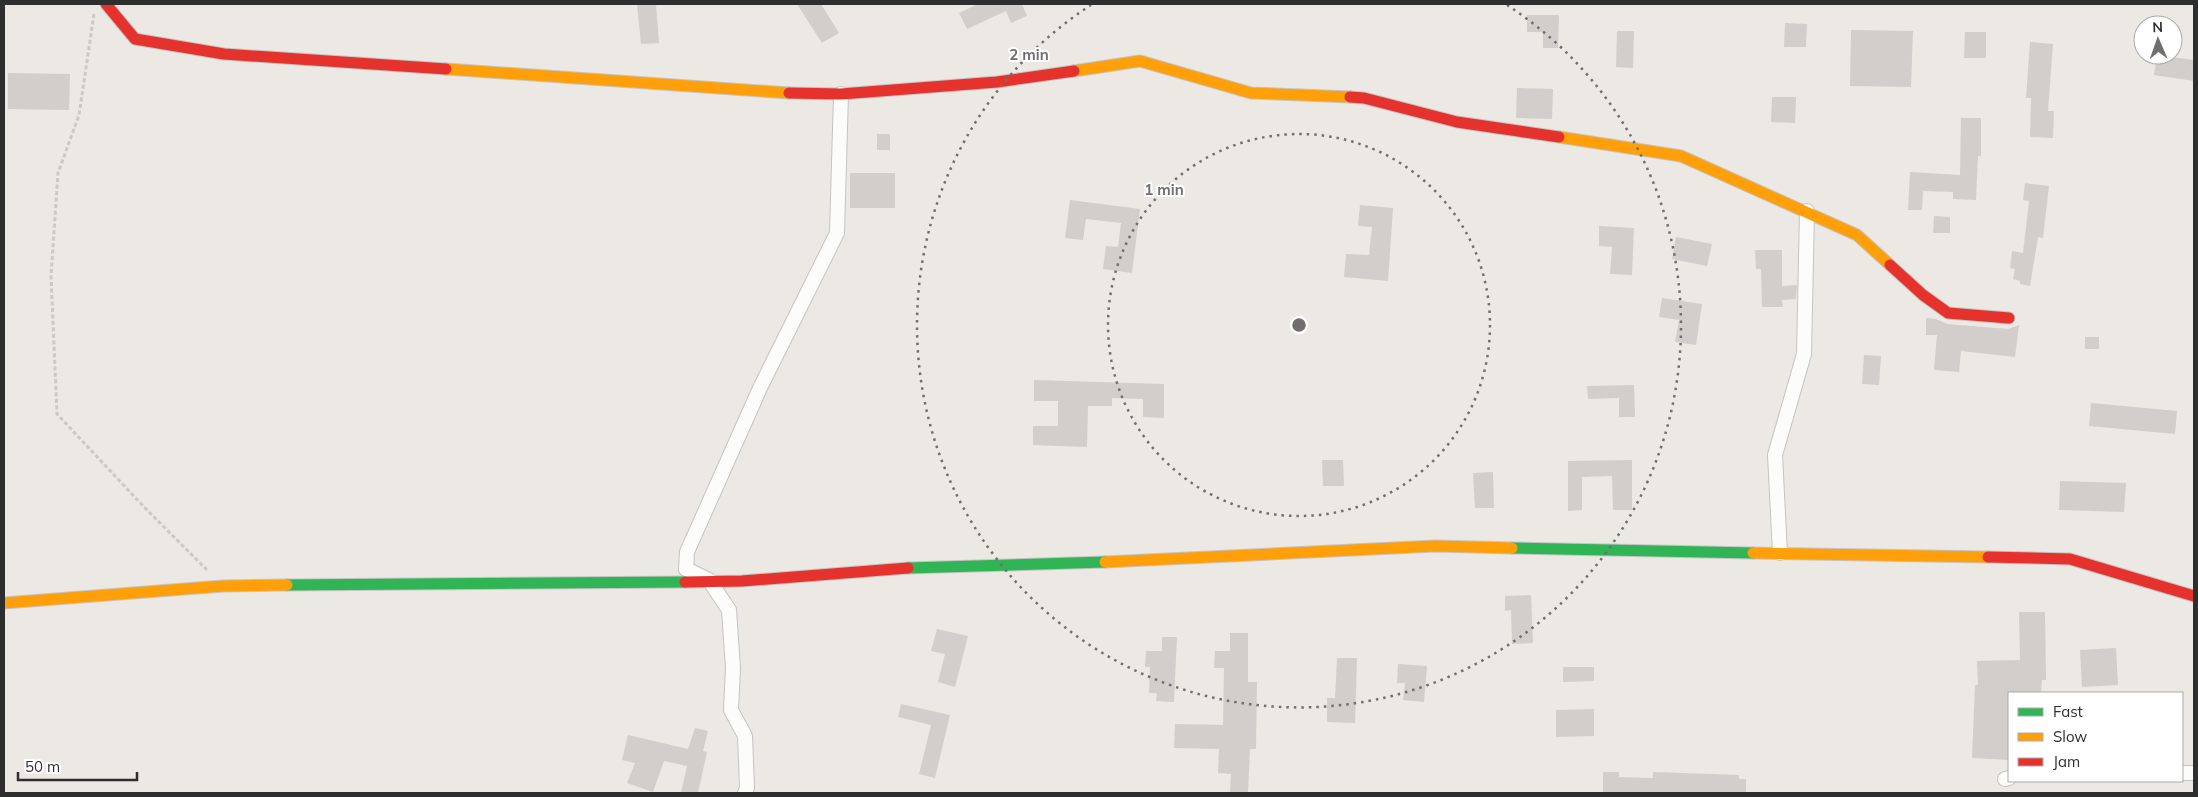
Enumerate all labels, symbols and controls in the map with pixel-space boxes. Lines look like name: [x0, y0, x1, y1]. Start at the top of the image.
north arrow: [2133, 15, 2183, 65]
text: N: [2152, 18, 2163, 36]
text: 2 min: [1009, 45, 1049, 64]
text: 1 min: [1144, 180, 1184, 199]
centre of rings: [1290, 316, 1308, 334]
legend: [2008, 692, 2183, 782]
text: Fast: [2053, 702, 2083, 721]
text: Slow: [2053, 727, 2087, 746]
scale bar: [18, 750, 136, 782]
text: Jam: [2053, 752, 2080, 771]
text: 50 m: [25, 757, 60, 776]

